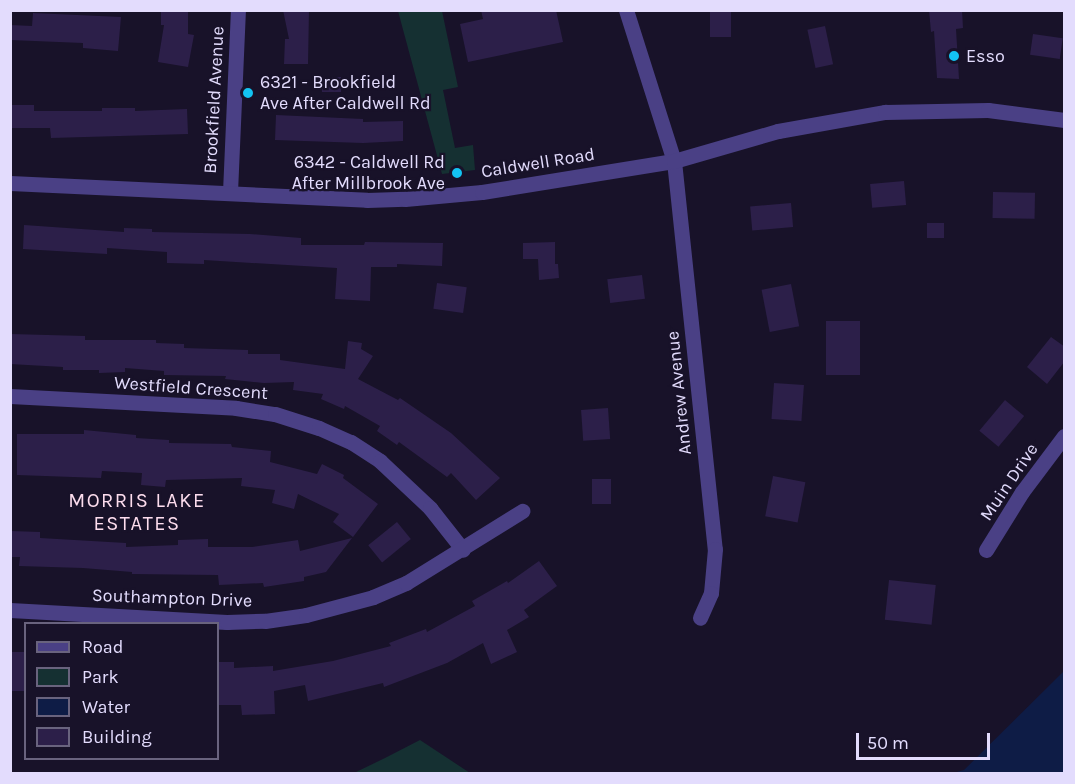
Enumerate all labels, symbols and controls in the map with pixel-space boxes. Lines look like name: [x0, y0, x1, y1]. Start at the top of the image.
street label: Brookfield Avenue: [199, 26, 229, 174]
place label: Esso: [966, 45, 1005, 67]
marker: Esso: [947, 49, 961, 63]
place label: 6321 - Brookfield Ave After Caldwell Rd: [260, 72, 431, 115]
marker: 6321 - Brookfield Ave After Caldwell Rd: [241, 86, 255, 100]
street label: Caldwell Road: [480, 143, 596, 183]
place label: 6342 - Caldwell Rd After Millbrook Ave: [292, 152, 445, 195]
marker: 6342 - Caldwell Rd After Millbrook Ave: [450, 166, 464, 180]
street label: Andrew Avenue: [662, 330, 696, 456]
street label: Westfield Crescent: [113, 372, 269, 404]
street label: Muin Drive: [975, 439, 1043, 525]
district label: MORRIS LAKE ESTATES: [68, 489, 206, 536]
street label: Southampton Drive: [92, 584, 252, 612]
legend: [24, 622, 219, 760]
text: Road: [82, 636, 123, 658]
text: Park: [82, 666, 119, 688]
text: Water: [82, 696, 130, 718]
scale bar: [859, 721, 992, 759]
text: Building: [82, 726, 152, 748]
text: 50 m: [867, 732, 909, 754]

